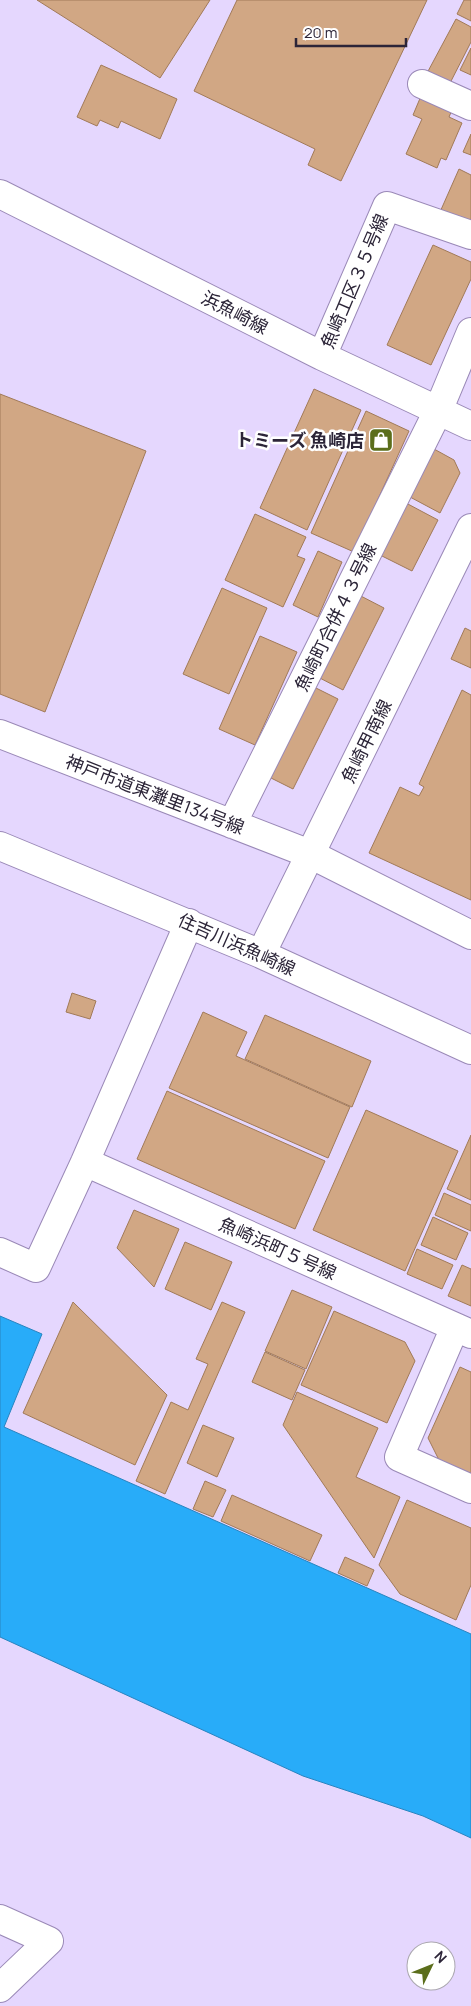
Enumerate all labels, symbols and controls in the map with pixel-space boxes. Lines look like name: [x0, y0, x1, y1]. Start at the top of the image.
scale bar: [296, 15, 406, 47]
text: 20 m: [304, 22, 337, 43]
street label: 魚崎工区３５号線: [315, 210, 393, 352]
street label: 浜魚崎線: [197, 285, 273, 339]
shop icon: トミーズ 魚崎店: [368, 427, 394, 453]
place label: トミーズ 魚崎店: [235, 428, 364, 452]
street label: 魚崎町合併４３号線: [289, 539, 381, 695]
street label: 魚崎甲南線: [335, 695, 397, 787]
street label: 神戸市道東灘里134号線: [62, 749, 248, 839]
street label: 住吉川浜魚崎線: [175, 907, 299, 981]
street label: 魚崎浜町５号線: [216, 1211, 340, 1285]
north arrow: [406, 1941, 456, 1991]
text: N: [430, 1947, 451, 1967]

